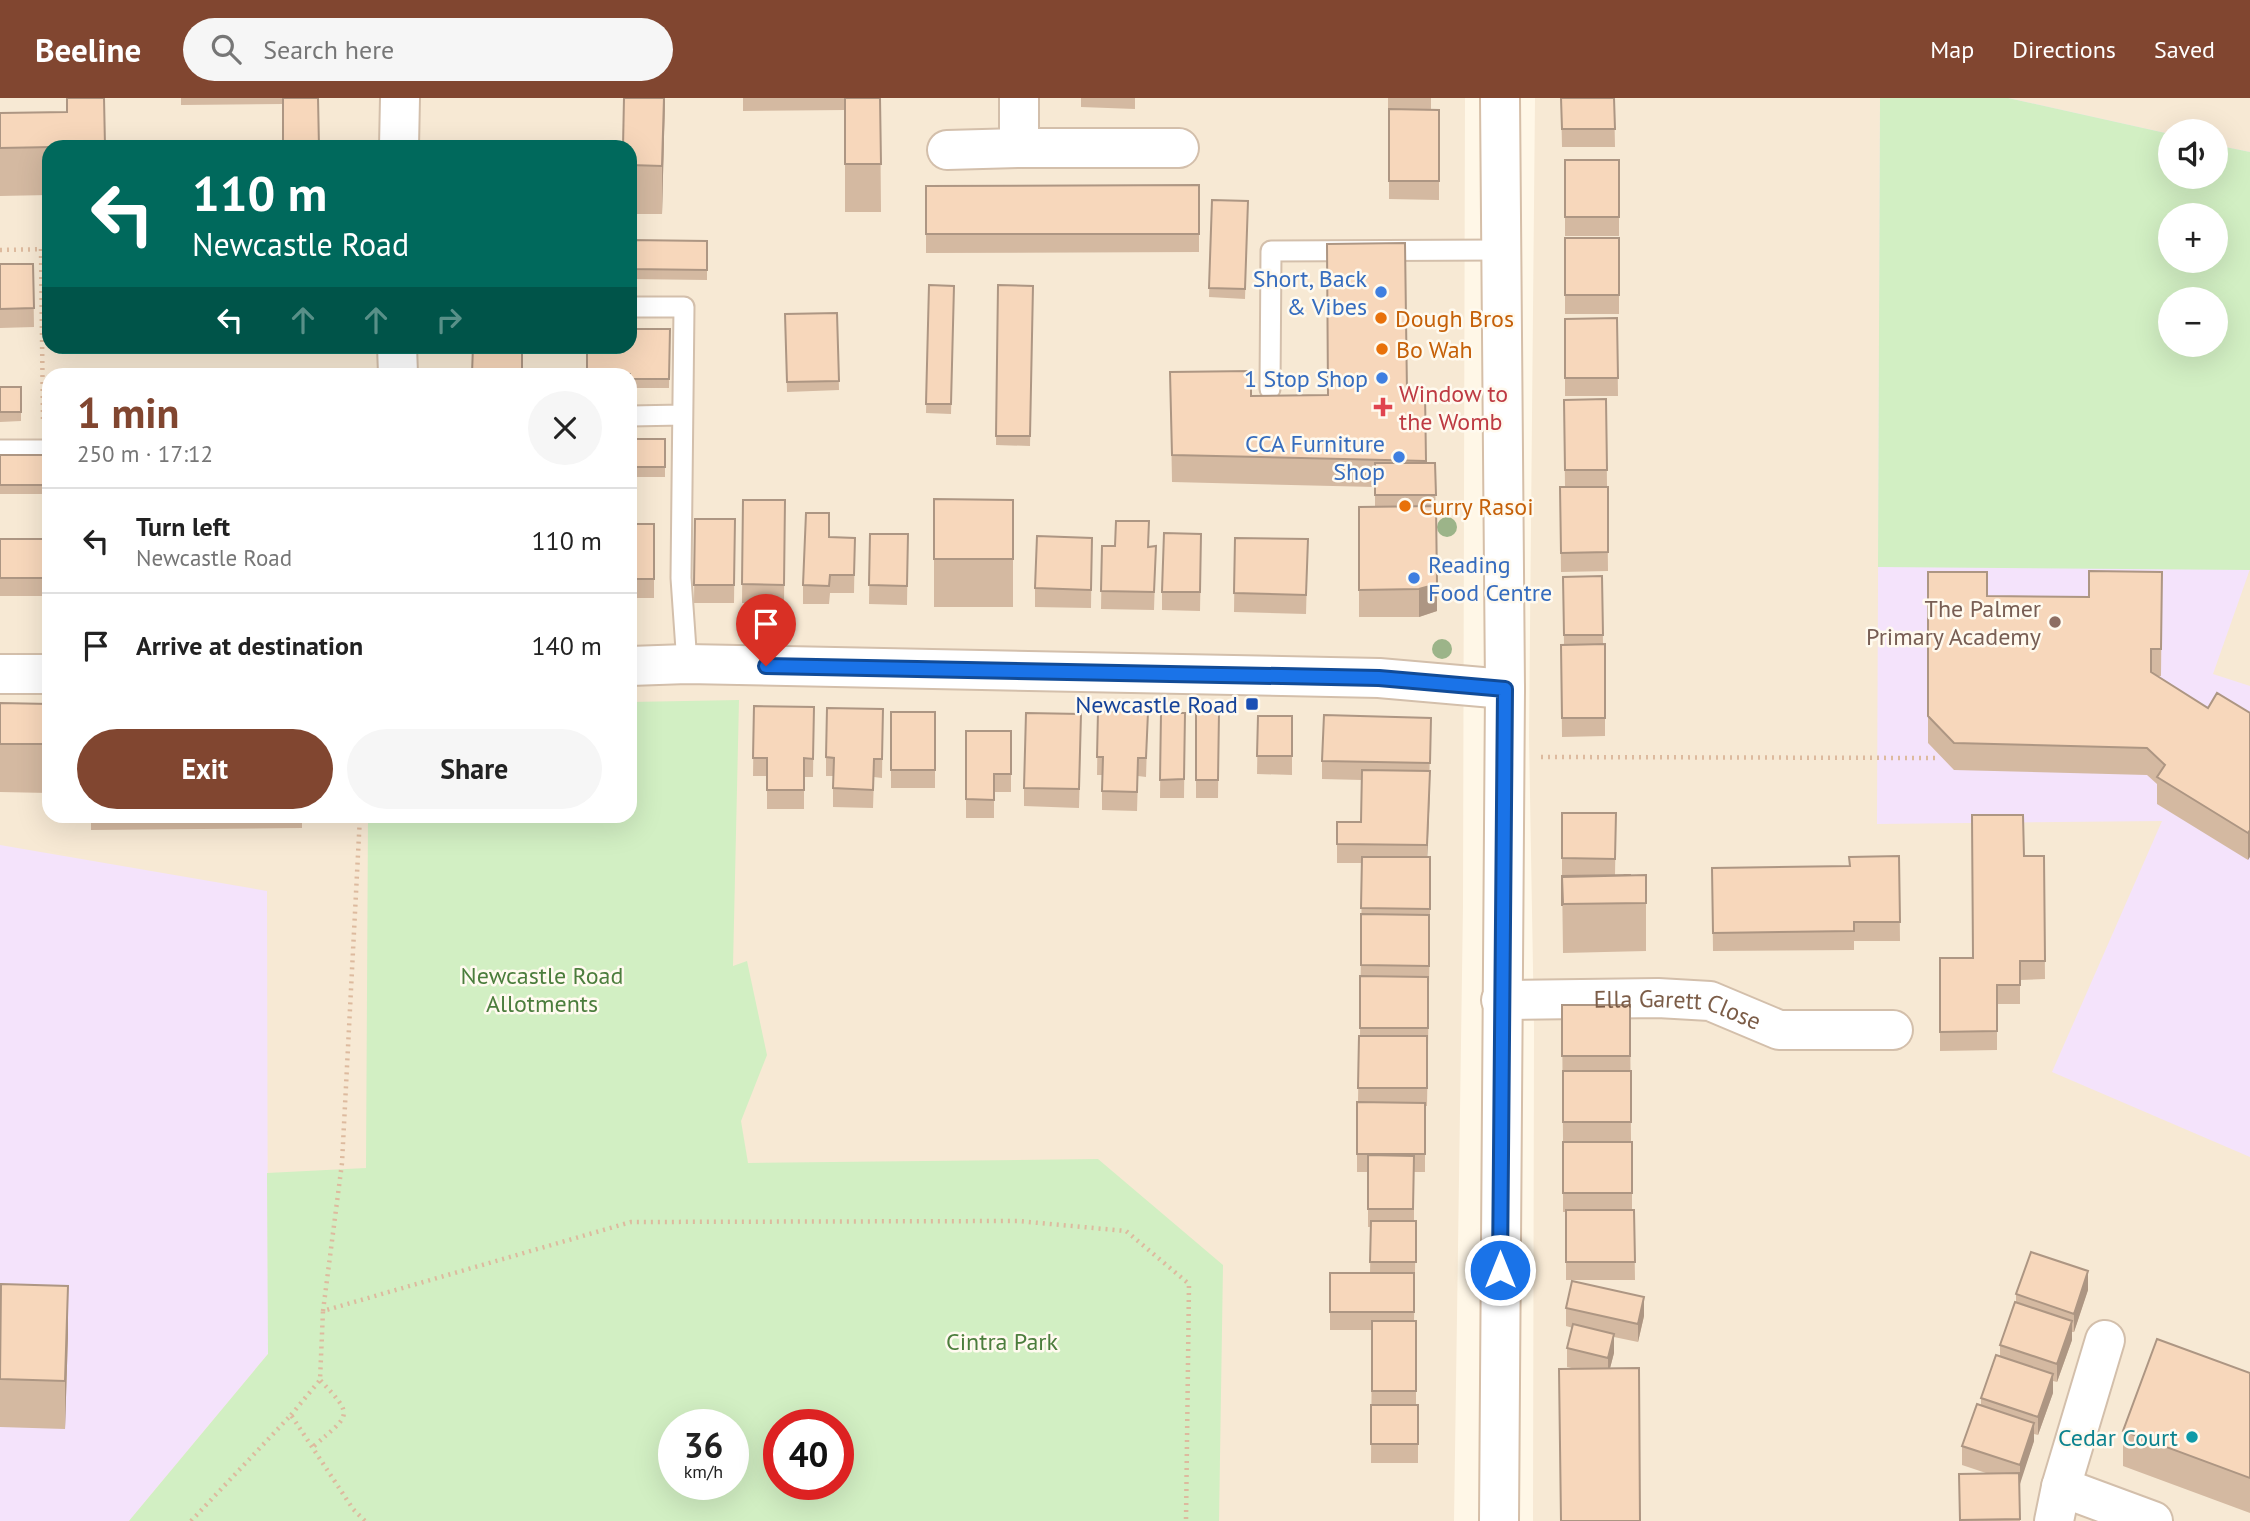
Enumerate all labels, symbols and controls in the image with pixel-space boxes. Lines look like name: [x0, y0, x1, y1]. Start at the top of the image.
search box: [183, 18, 673, 81]
text: Beeline: [35, 28, 141, 71]
icon: search: [207, 30, 245, 68]
text: Search here: [263, 33, 394, 66]
text: Map: [1930, 34, 1974, 65]
text: Directions: [2012, 34, 2116, 65]
text: Saved: [2154, 34, 2215, 65]
map controls: [2158, 119, 2228, 357]
button: sound: [2158, 119, 2228, 189]
text: 110 m: [192, 161, 327, 225]
icon: left: [77, 168, 168, 259]
button: +: [2158, 203, 2228, 273]
text: Newcastle Road: [192, 223, 409, 265]
place label: Short, Back & Vibes: [1253, 263, 1368, 322]
marker: Short, Back & Vibes: [1373, 284, 1389, 300]
button: −: [2158, 287, 2228, 357]
icon: left: [211, 301, 249, 339]
icon: ahead: [284, 301, 322, 339]
icon: ahead: [357, 301, 395, 339]
icon: right: [430, 301, 468, 339]
place label: Dough Bros: [1395, 303, 1514, 334]
marker: Dough Bros: [1373, 310, 1389, 326]
place label: Bo Wah: [1396, 334, 1473, 365]
marker: Bo Wah: [1374, 341, 1390, 357]
place label: 1 Stop Shop: [1244, 363, 1368, 394]
marker: 1 Stop Shop: [1374, 370, 1390, 386]
place label: Window to the Womb: [1399, 378, 1508, 437]
text: 1 min: [77, 385, 179, 440]
button: close: [528, 391, 602, 465]
marker: Window to the Womb: [1373, 397, 1393, 417]
place label: CCA Furniture Shop: [1245, 428, 1385, 487]
text: 250 m · 17:12: [77, 439, 213, 468]
marker: CCA Furniture Shop: [1391, 449, 1407, 465]
place label: Curry Rasoi: [1419, 491, 1534, 522]
marker: Curry Rasoi: [1397, 498, 1413, 514]
text: Turn left: [136, 510, 230, 543]
icon: left: [77, 522, 115, 560]
text: 110 m: [531, 524, 602, 557]
text: Newcastle Road: [136, 543, 292, 572]
place label: Reading Food Centre: [1428, 549, 1552, 608]
marker: Reading Food Centre: [1406, 570, 1422, 586]
place label: The Palmer Primary Academy: [1866, 593, 2041, 652]
pin: [736, 594, 796, 666]
icon: arrive: [747, 605, 785, 643]
marker: The Palmer Primary Academy: [2047, 614, 2063, 630]
icon: arrive: [77, 627, 115, 665]
text: Arrive at destination: [136, 629, 363, 662]
text: 140 m: [531, 629, 602, 662]
place label: Newcastle Road: [1075, 689, 1238, 720]
marker: Newcastle Road: [1244, 696, 1260, 712]
button: Exit: [77, 729, 333, 809]
button: Share: [347, 729, 602, 809]
park label: Newcastle Road Allotments: [461, 960, 623, 1019]
street label: Ella Garett Close: [1593, 982, 1766, 1036]
position arrow: [1463, 1233, 1537, 1307]
park label: Cintra Park: [946, 1326, 1059, 1357]
speed limit sign: 40: [763, 1409, 854, 1500]
text: 36: [684, 1422, 723, 1468]
place label: Cedar Court: [2058, 1422, 2178, 1453]
marker: Cedar Court: [2184, 1429, 2200, 1445]
text: km/h: [684, 1460, 723, 1483]

